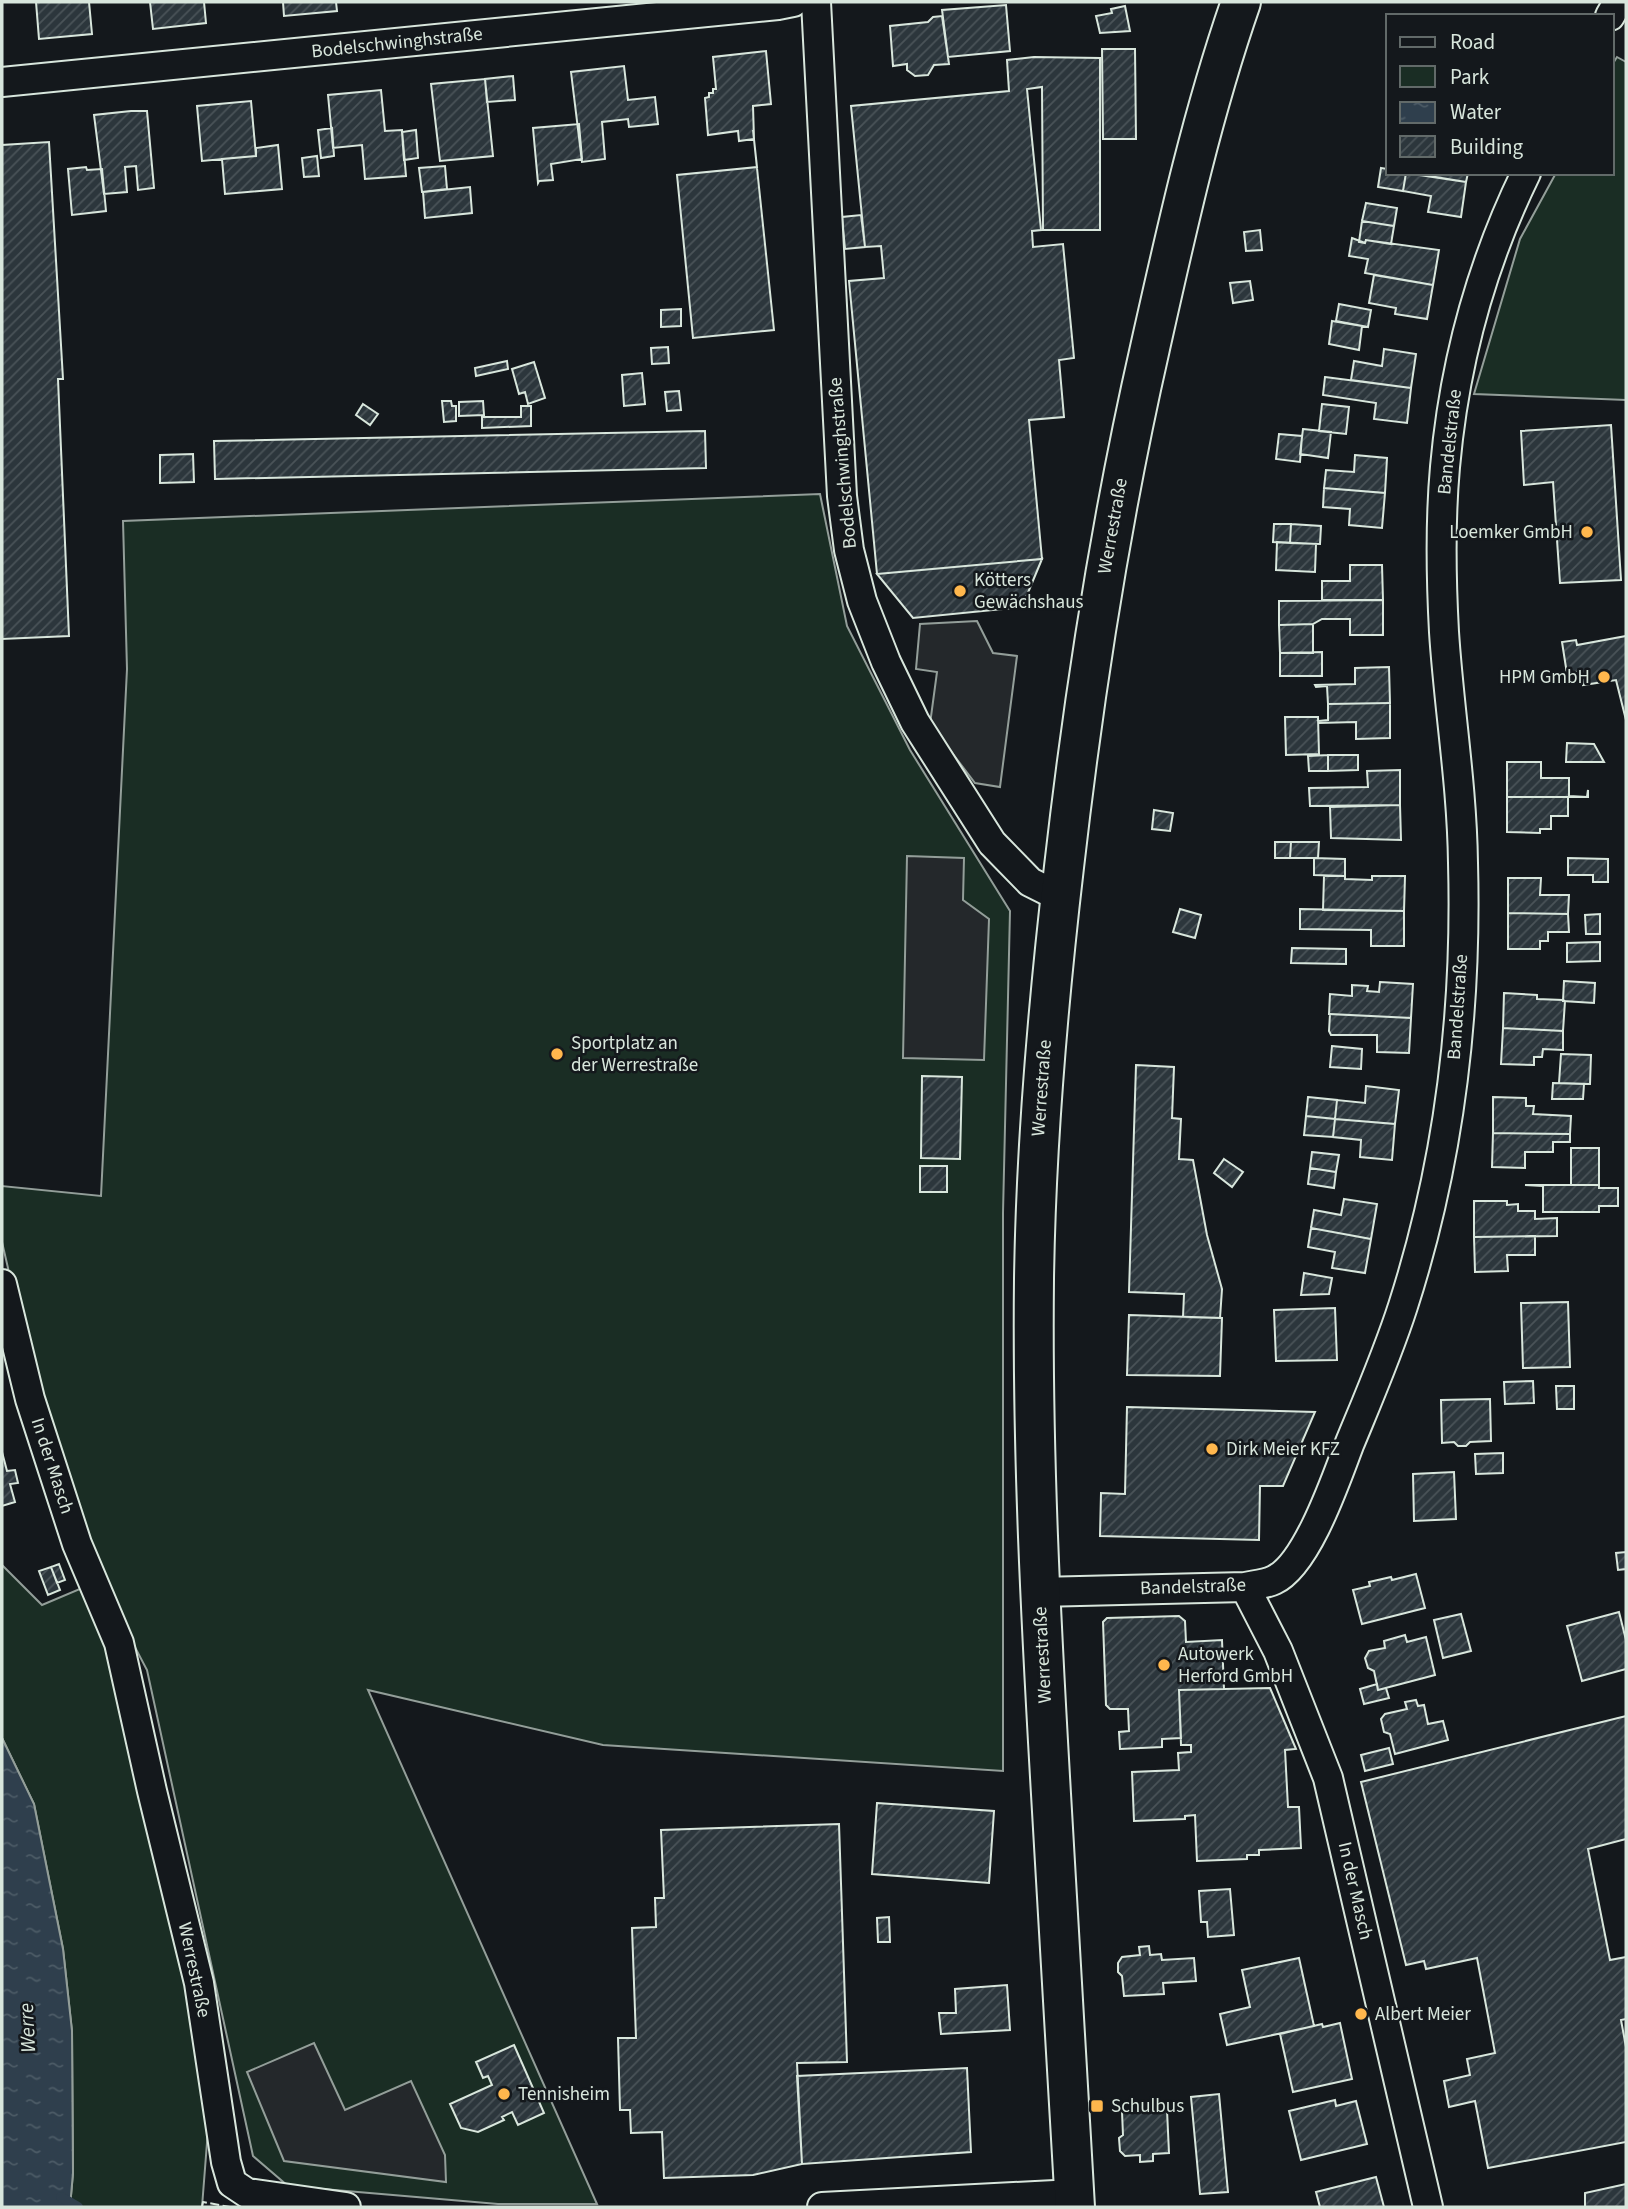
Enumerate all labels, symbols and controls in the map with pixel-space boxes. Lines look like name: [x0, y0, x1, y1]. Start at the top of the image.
legend: [1386, 14, 1614, 175]
street label: Bodelschwinghstraße: [310, 21, 484, 65]
text: Road: [1450, 27, 1495, 57]
text: Park: [1450, 62, 1490, 92]
text: Water: [1450, 97, 1502, 127]
text: Building: [1450, 132, 1524, 162]
street label: Bodelschwinghstraße: [822, 376, 864, 550]
street label: Bandelstraße: [1431, 388, 1469, 496]
street label: Werrestraße: [1091, 476, 1135, 576]
place label: Loemker GmbH: [1449, 519, 1573, 546]
marker: Loemker GmbH: [1579, 524, 1595, 540]
place label: Kötters Gewächshaus: [974, 567, 1084, 616]
marker: Kötters Gewächshaus: [952, 583, 968, 599]
place label: HPM GmbH: [1499, 664, 1590, 691]
marker: HPM GmbH: [1596, 669, 1612, 685]
street label: Bandelstraße: [1441, 953, 1475, 1061]
place label: Sportplatz an der Werrestraße: [571, 1030, 698, 1079]
street label: Werrestraße: [1025, 1039, 1059, 1137]
marker: Sportplatz an der Werrestraße: [549, 1046, 565, 1062]
street label: In der Masch: [24, 1414, 80, 1518]
place label: Dirk Meier KFZ: [1226, 1436, 1340, 1463]
marker: Dirk Meier KFZ: [1204, 1441, 1220, 1457]
street label: Bandelstraße: [1140, 1572, 1246, 1602]
street label: Werrestraße: [1027, 1606, 1059, 1704]
place label: Autowerk Herford GmbH: [1178, 1641, 1293, 1690]
marker: Autowerk Herford GmbH: [1156, 1657, 1172, 1673]
street label: In der Masch: [1331, 1839, 1379, 1943]
street label: Werrestraße: [171, 1920, 217, 2020]
place label: Albert Meier: [1375, 2001, 1471, 2028]
water label: Werre: [11, 2002, 43, 2054]
marker: Albert Meier: [1353, 2006, 1369, 2022]
place label: Tennisheim: [518, 2081, 610, 2108]
marker: Tennisheim: [496, 2086, 512, 2102]
place label: Schulbus: [1111, 2093, 1184, 2120]
marker: Schulbus: [1089, 2098, 1105, 2114]

